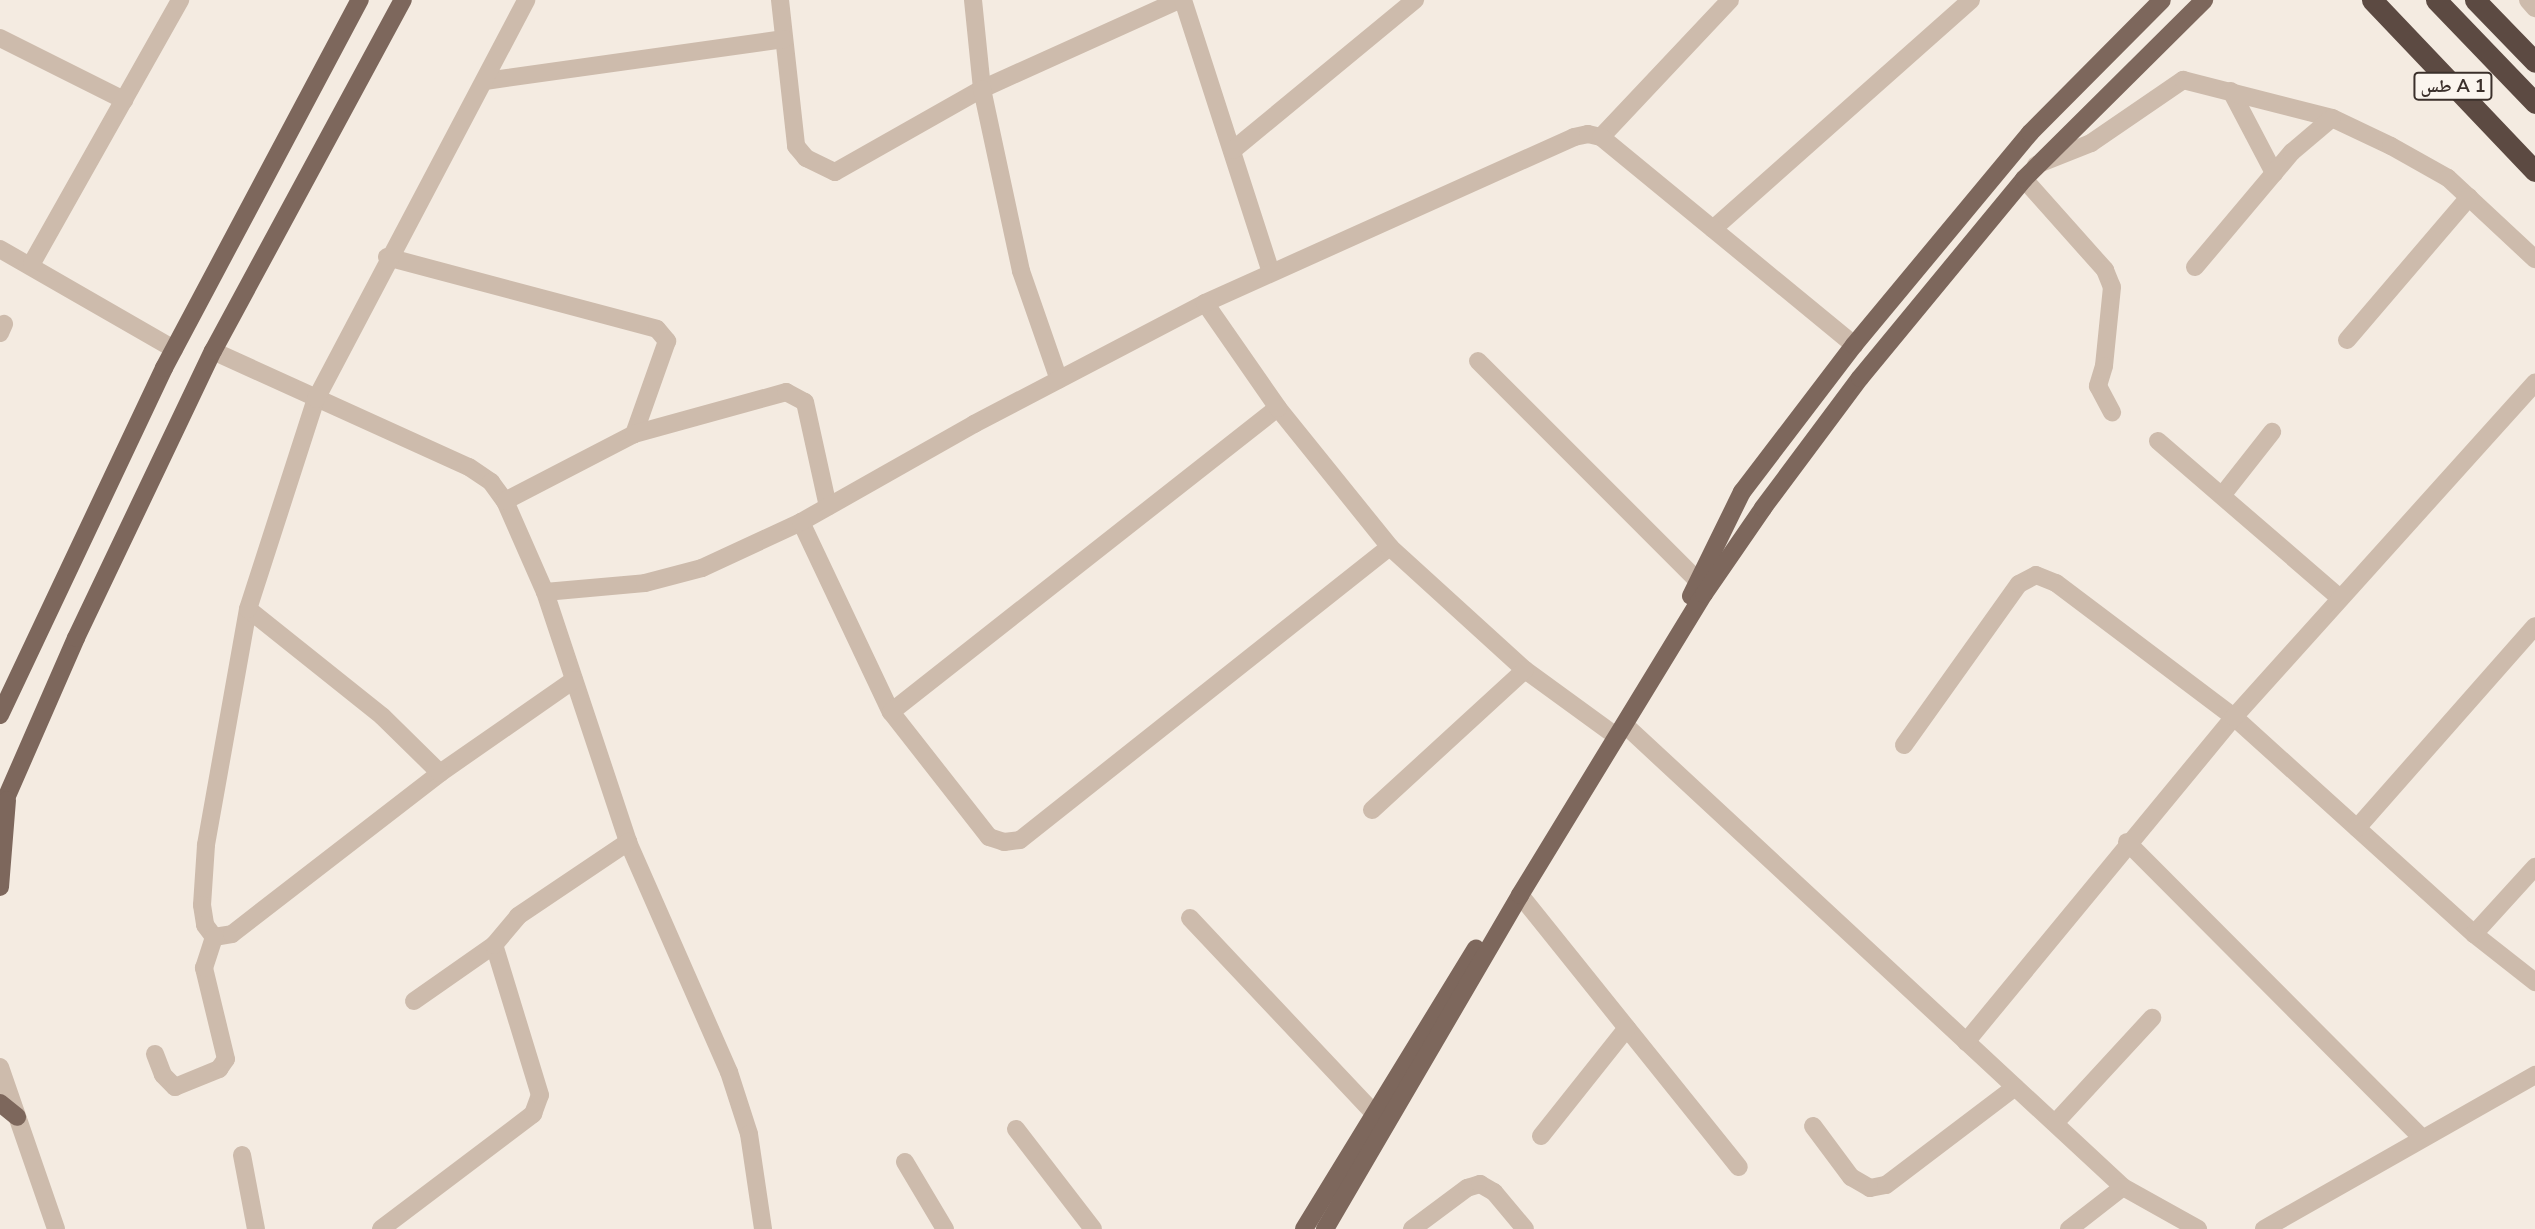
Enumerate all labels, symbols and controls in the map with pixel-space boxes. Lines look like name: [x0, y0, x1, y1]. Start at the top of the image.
road number: طس A 1: [2413, 72, 2493, 100]

